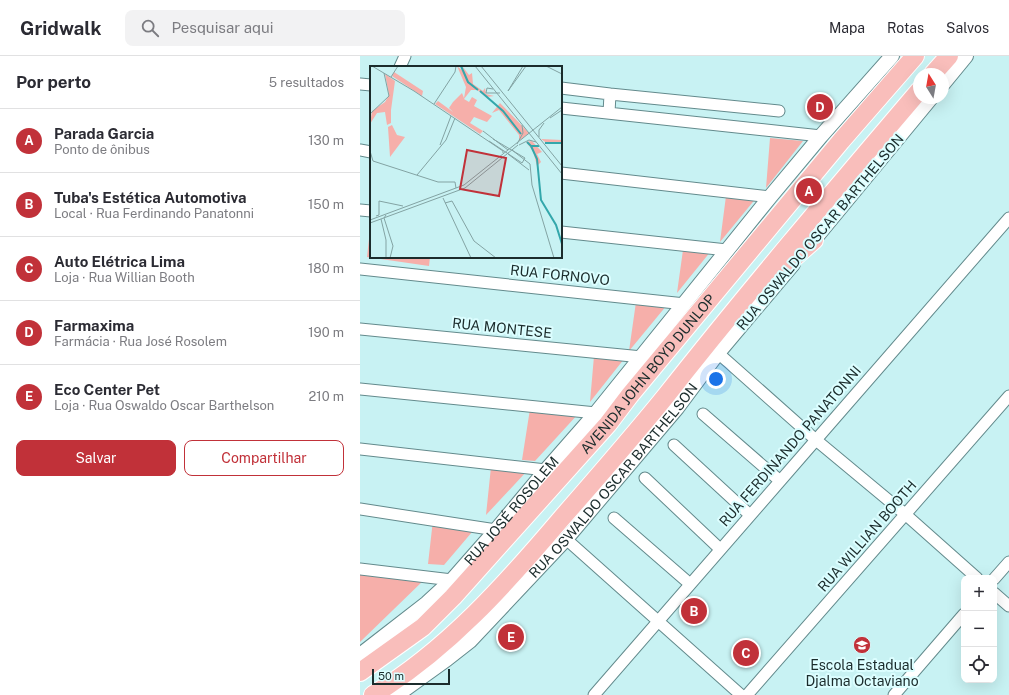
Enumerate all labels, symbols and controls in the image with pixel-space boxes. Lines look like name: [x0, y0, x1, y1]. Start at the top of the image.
search box: [125, 10, 405, 46]
text: Gridwalk: [20, 17, 101, 39]
icon: search: [139, 17, 161, 39]
text: Pesquisar aqui: [171, 19, 274, 36]
text: Mapa: [829, 20, 865, 36]
text: Rotas: [887, 20, 924, 36]
text: Salvos: [946, 20, 989, 36]
inset map: [370, 66, 562, 258]
north arrow: [913, 68, 949, 104]
text: Por perto: [16, 72, 91, 92]
text: 5 resultados: [269, 75, 344, 90]
pin: D: [807, 92, 833, 122]
text: Parada Garcia: [54, 125, 154, 142]
street label: RUA OSWALDO OSCAR BARTHELSON: [733, 131, 907, 333]
text: A: [24, 133, 34, 148]
text: 130 m: [308, 133, 344, 148]
text: Ponto de ônibus: [54, 142, 150, 157]
pin: A: [796, 176, 822, 206]
text: Tuba's Estética Automotiva: [54, 189, 247, 206]
text: B: [25, 197, 33, 212]
text: 150 m: [308, 197, 344, 212]
text: Local · Rua Ferdinando Panatonni: [54, 206, 254, 221]
text: Auto Elétrica Lima: [54, 253, 185, 270]
text: C: [24, 261, 34, 276]
text: 180 m: [308, 261, 344, 276]
street label: RUA FORNOVO: [509, 262, 611, 288]
text: Loja · Rua Willian Booth: [54, 270, 195, 285]
street label: AVENIDA JOHN BOYD DUNLOP: [577, 291, 718, 457]
street label: RUA MONTESE: [451, 315, 553, 341]
text: Farmaxima: [54, 317, 134, 334]
text: D: [24, 325, 34, 340]
text: 190 m: [308, 325, 344, 340]
text: Farmácia · Rua José Rosolem: [54, 334, 227, 349]
street label: RUA FERDINANDO PANATONNI: [716, 362, 864, 530]
your location: [706, 369, 726, 389]
street label: RUA OSWALDO OSCAR BARTHELSON: [526, 380, 701, 581]
text: Eco Center Pet: [54, 381, 160, 398]
text: E: [25, 389, 33, 404]
text: 210 m: [309, 389, 344, 404]
text: Loja · Rua Oswaldo Oscar Barthelson: [54, 398, 274, 413]
button: Salvar: [16, 440, 176, 476]
button: Compartilhar: [184, 440, 344, 476]
street label: RUA JOSÉ ROSOLEM: [461, 453, 562, 568]
street label: RUA WILLIAN BOOTH: [814, 477, 920, 595]
map controls: [961, 575, 997, 683]
button: +: [961, 575, 997, 611]
pin: B: [681, 596, 707, 626]
button: −: [961, 611, 997, 647]
pin: E: [498, 622, 524, 652]
school or university icon: Escola Estadual Djalma Octaviano: [852, 635, 872, 655]
pin: C: [733, 638, 759, 668]
button: locate: [961, 647, 997, 683]
place label: Escola Estadual Djalma Octaviano: [805, 657, 919, 689]
scale bar: [372, 667, 450, 686]
text: 50 m: [378, 670, 404, 682]

